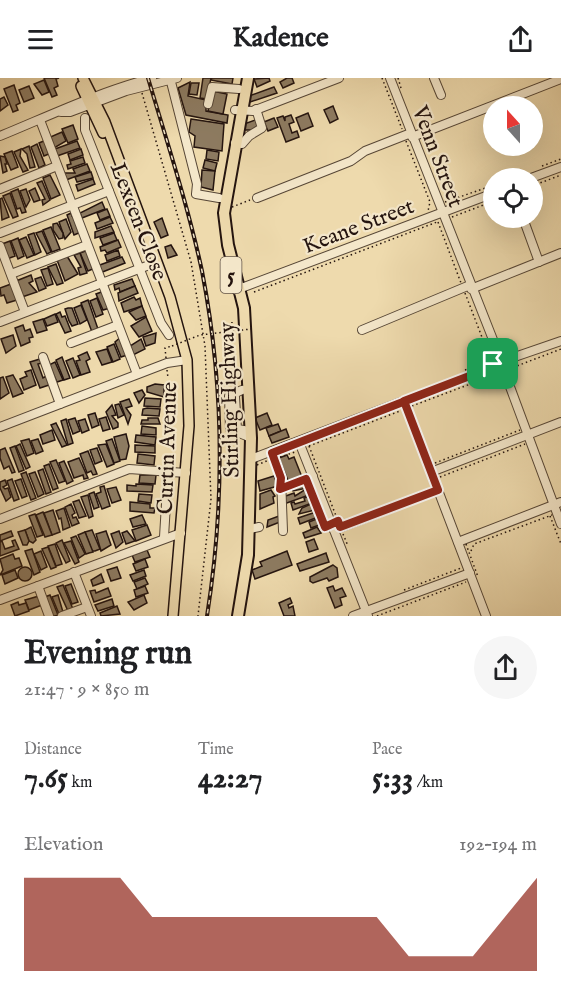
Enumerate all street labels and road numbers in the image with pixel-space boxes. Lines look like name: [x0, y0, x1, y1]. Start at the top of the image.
street label: Venn Street: [405, 101, 469, 212]
street label: Lexcen Close: [103, 159, 173, 285]
street label: Keane Street: [299, 193, 419, 261]
road number: 5: [220, 257, 242, 293]
street label: Stirling Highway: [213, 321, 247, 478]
street label: Curtin Avenue: [152, 381, 184, 515]

